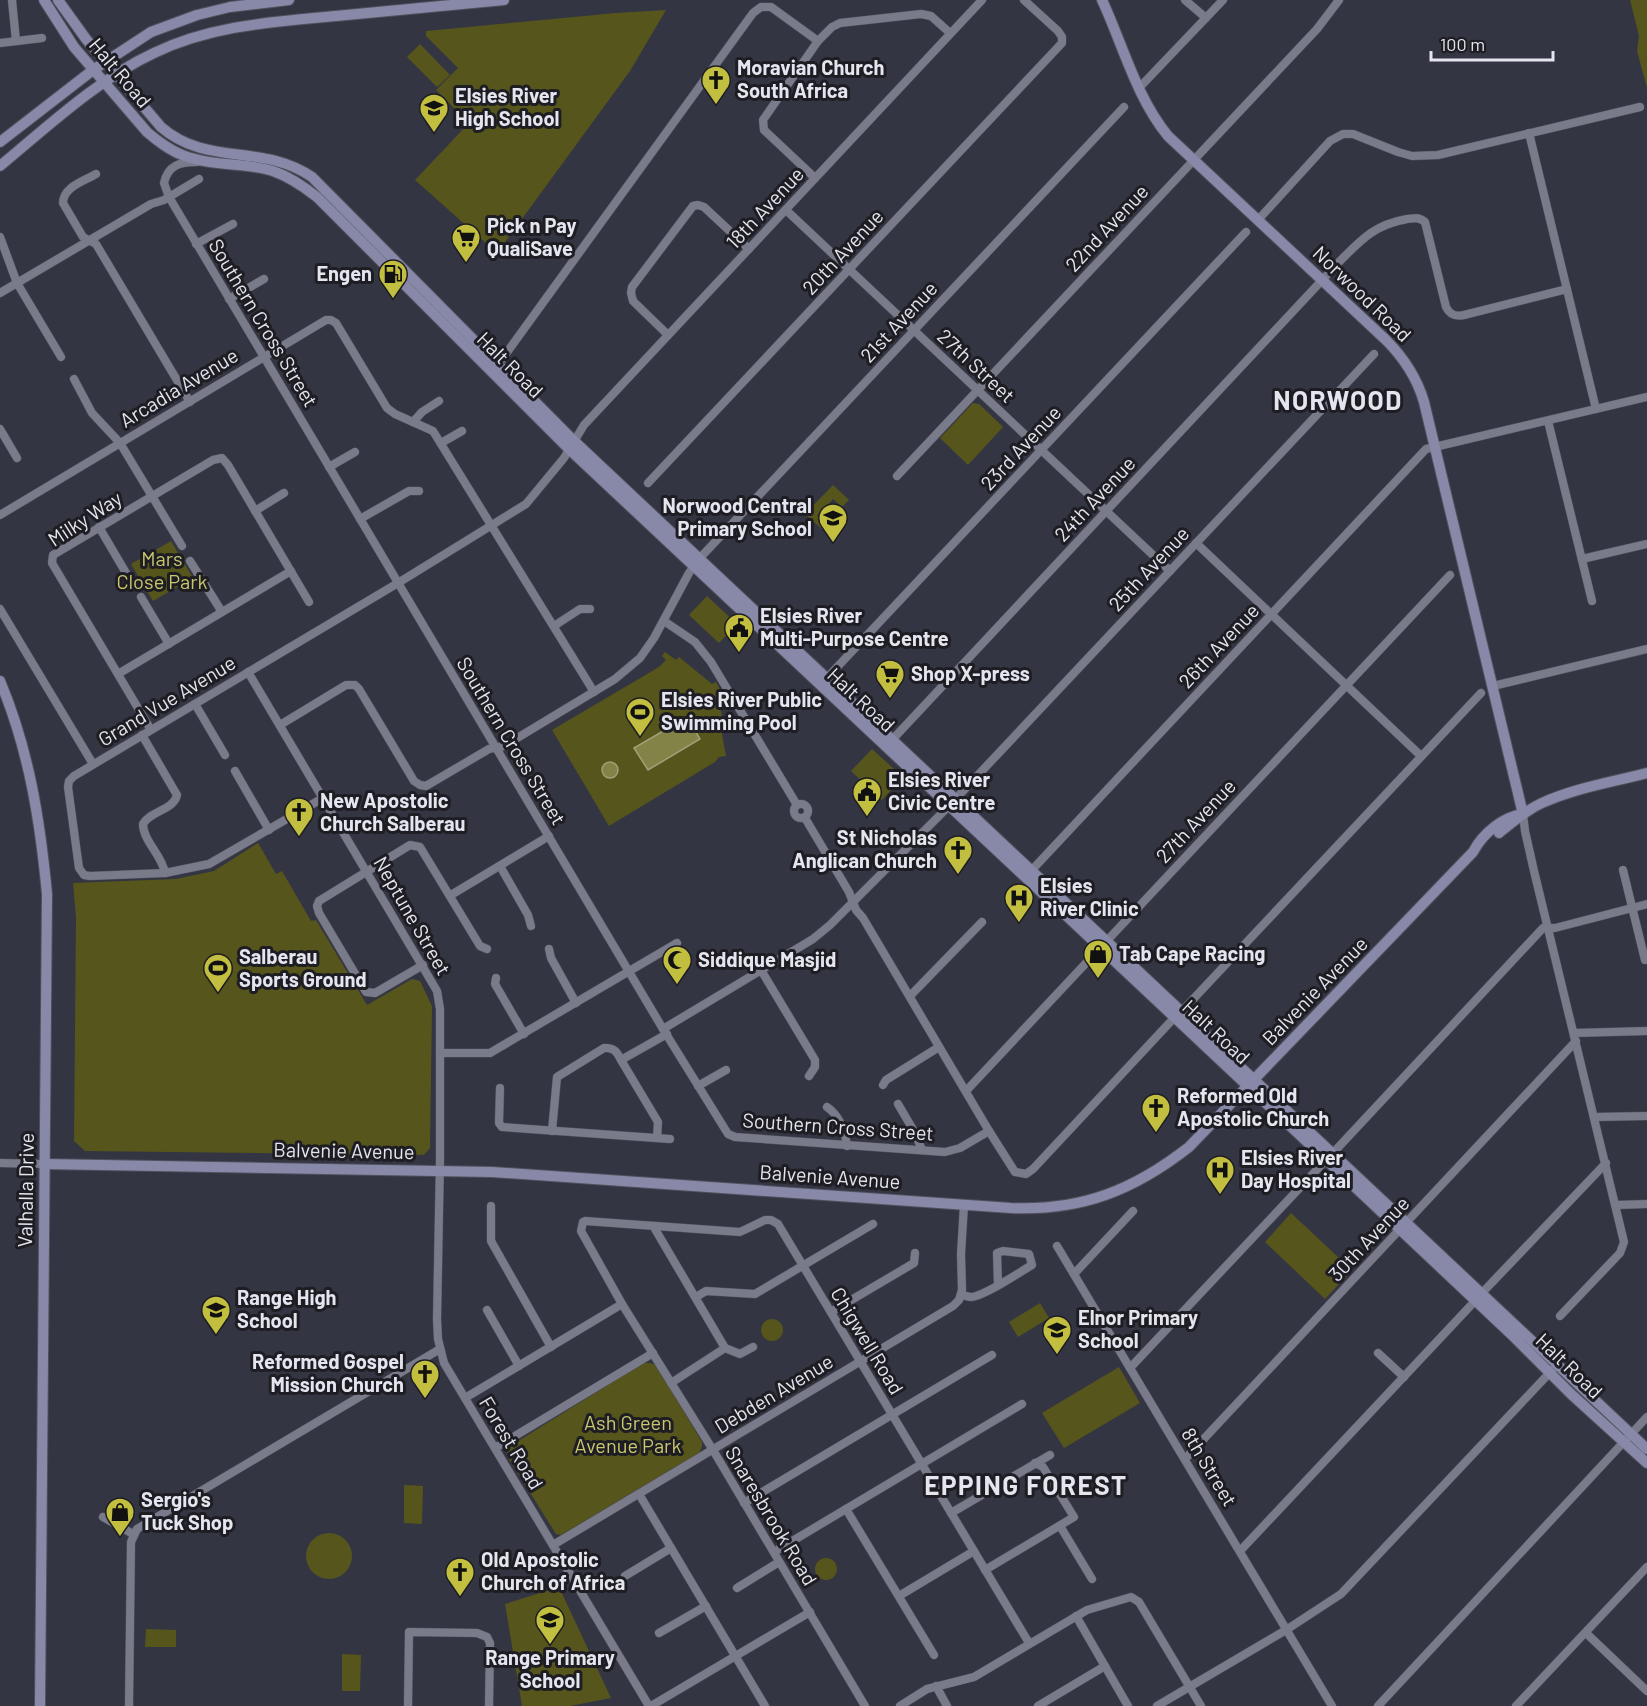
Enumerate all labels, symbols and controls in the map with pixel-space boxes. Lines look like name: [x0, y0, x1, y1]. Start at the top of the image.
scale bar: [1431, 24, 1552, 62]
street label: Halt Road: [85, 33, 157, 112]
text: 100 m: [1440, 33, 1485, 55]
place label: Moravian Church South Africa: [737, 55, 884, 102]
church icon: Moravian Church South Africa: [700, 64, 732, 106]
place label: Elsies River High School: [455, 83, 559, 130]
school or university icon: Elsies River High School: [418, 92, 450, 134]
street label: 18th Avenue: [720, 161, 808, 253]
street label: 22nd Avenue: [1060, 179, 1153, 276]
street label: 20th Avenue: [797, 204, 888, 299]
place label: Pick n Pay QualiSave: [487, 213, 577, 260]
supermarket icon: Pick n Pay QualiSave: [450, 222, 482, 264]
street label: Southern Cross Street: [204, 234, 324, 411]
street label: Norwood Road: [1309, 240, 1417, 346]
fuel station icon: Engen: [377, 258, 409, 300]
place label: Engen: [316, 261, 372, 285]
street label: 21st Avenue: [855, 276, 942, 367]
street label: 27th Street: [933, 323, 1020, 407]
street label: Halt Road: [473, 326, 549, 402]
street label: Arcadia Avenue: [115, 342, 242, 432]
district label: NORWOOD: [1273, 384, 1403, 415]
street label: 23rd Avenue: [975, 400, 1065, 494]
street label: 24th Avenue: [1049, 451, 1140, 546]
street label: Milky Way: [43, 485, 126, 551]
place label: Norwood Central Primary School: [663, 493, 812, 540]
school or university icon: Norwood Central Primary School: [817, 502, 849, 544]
street label: 25th Avenue: [1103, 521, 1193, 615]
park label: Mars Close Park: [116, 546, 208, 593]
street label: 26th Avenue: [1173, 598, 1263, 692]
place label: Elsies River Multi-Purpose Centre: [760, 603, 949, 650]
public building icon: Elsies River Multi-Purpose Centre: [723, 612, 755, 654]
street label: Grand Vue Avenue: [94, 650, 239, 751]
street label: Southern Cross Street: [452, 652, 572, 829]
supermarket icon: Shop X-press: [874, 658, 906, 700]
place label: Shop X-press: [911, 661, 1030, 685]
street label: Halt Road: [823, 662, 900, 736]
place label: Elsies River Public Swimming Pool: [661, 687, 822, 734]
sports icon: Elsies River Public Swimming Pool: [624, 696, 656, 738]
place label: Elsies River Civic Centre: [888, 767, 995, 814]
street label: 27th Avenue: [1150, 773, 1240, 867]
public building icon: Elsies River Civic Centre: [851, 776, 883, 818]
place label: New Apostolic Church Salberau: [320, 788, 466, 835]
church icon: New Apostolic Church Salberau: [283, 796, 315, 838]
place label: St Nicholas Anglican Church: [792, 825, 937, 872]
church icon: St Nicholas Anglican Church: [942, 834, 974, 876]
street label: Neptune Street: [369, 852, 457, 979]
place label: Elsies River Clinic: [1040, 873, 1139, 920]
hospital icon: Elsies River Clinic: [1003, 882, 1035, 924]
street label: Balvenie Avenue: [1257, 931, 1372, 1049]
shop icon: Tab Cape Racing: [1082, 938, 1114, 980]
place label: Tab Cape Racing: [1119, 941, 1265, 965]
place label: Salberau Sports Ground: [239, 944, 367, 991]
mosque icon: Siddique Masjid: [661, 944, 693, 986]
place label: Siddique Masjid: [698, 947, 836, 971]
sports icon: Salberau Sports Ground: [202, 952, 234, 994]
street label: Halt Road: [1178, 994, 1255, 1068]
place label: Reformed Old Apostolic Church: [1177, 1083, 1329, 1130]
church icon: Reformed Old Apostolic Church: [1140, 1092, 1172, 1134]
street label: Southern Cross Street: [742, 1107, 935, 1145]
street label: Valhalla Drive: [12, 1132, 38, 1248]
street label: Balvenie Avenue: [273, 1137, 415, 1163]
place label: Elsies River Day Hospital: [1241, 1145, 1351, 1192]
hospital icon: Elsies River Day Hospital: [1204, 1154, 1236, 1196]
street label: Balvenie Avenue: [759, 1159, 901, 1193]
street label: 30th Avenue: [1323, 1191, 1414, 1286]
street label: Chigwell Road: [826, 1282, 909, 1398]
place label: Range High School: [237, 1285, 337, 1332]
school or university icon: Range High School: [200, 1294, 232, 1336]
place label: Elnor Primary School: [1078, 1305, 1198, 1352]
school or university icon: Elnor Primary School: [1041, 1314, 1073, 1356]
street label: Halt Road: [1531, 1328, 1608, 1403]
street label: Debden Avenue: [710, 1348, 837, 1438]
place label: Reformed Gospel Mission Church: [252, 1349, 404, 1396]
church icon: Reformed Gospel Mission Church: [409, 1358, 441, 1400]
street label: Forest Road: [475, 1392, 549, 1493]
park label: Ash Green Avenue Park: [575, 1410, 681, 1457]
street label: 8th Street: [1177, 1423, 1243, 1510]
street label: Snaresbrook Road: [721, 1442, 823, 1589]
district label: EPPING FOREST: [924, 1469, 1128, 1500]
place label: Sergio's Tuck Shop: [141, 1487, 233, 1534]
shop icon: Sergio's Tuck Shop: [104, 1496, 136, 1538]
place label: Old Apostolic Church of Africa: [481, 1547, 625, 1594]
church icon: Old Apostolic Church of Africa: [444, 1556, 476, 1598]
school or university icon: Range Primary School: [534, 1604, 566, 1646]
place label: Range Primary School: [485, 1645, 615, 1692]

